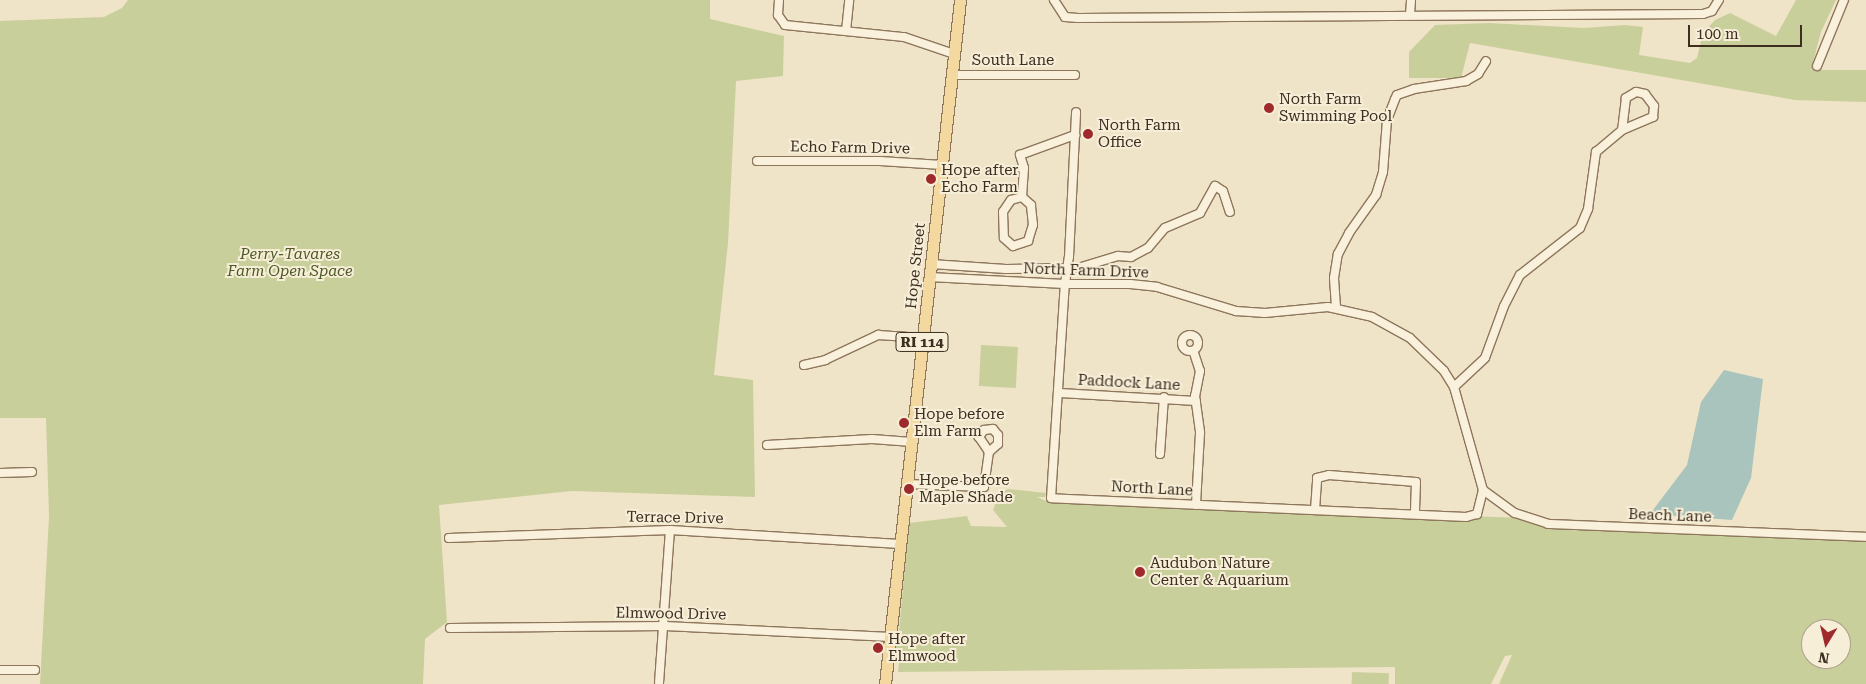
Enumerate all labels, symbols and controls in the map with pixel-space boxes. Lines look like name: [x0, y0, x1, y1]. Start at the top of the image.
scale bar: [1691, 15, 1805, 47]
text: 100 m: [1696, 25, 1739, 43]
street label: South Lane: [972, 52, 1054, 70]
place label: North Farm Swimming Pool: [1279, 90, 1392, 125]
marker: North Farm Swimming Pool: [1263, 102, 1275, 114]
place label: North Farm Office: [1098, 116, 1181, 151]
marker: North Farm Office: [1082, 128, 1094, 140]
street label: Echo Farm Drive: [790, 138, 910, 158]
place label: Hope after Echo Farm: [941, 161, 1019, 196]
marker: Hope after Echo Farm: [925, 173, 937, 185]
street label: Hope Street: [903, 222, 929, 310]
park label: Perry-Tavares Farm Open Space: [227, 245, 353, 280]
street label: North Farm Drive: [1023, 260, 1149, 282]
road number: RI 114: [894, 331, 950, 354]
street label: Paddock Lane: [1077, 371, 1181, 395]
place label: Hope before Elm Farm: [914, 405, 1004, 440]
marker: Hope before Elm Farm: [898, 417, 910, 429]
place label: Hope before Maple Shade: [919, 471, 1013, 506]
street label: North Lane: [1111, 478, 1193, 500]
marker: Hope before Maple Shade: [903, 483, 915, 495]
street label: Beach Lane: [1628, 506, 1712, 526]
street label: Terrace Drive: [626, 508, 724, 528]
place label: Audubon Nature Center & Aquarium: [1150, 554, 1289, 589]
marker: Audubon Nature Center & Aquarium: [1134, 566, 1146, 578]
street label: Elmwood Drive: [615, 604, 727, 624]
north arrow: [1801, 619, 1851, 669]
place label: Hope after Elmwood: [888, 630, 966, 665]
marker: Hope after Elmwood: [872, 642, 884, 654]
text: N: [1817, 649, 1830, 667]

